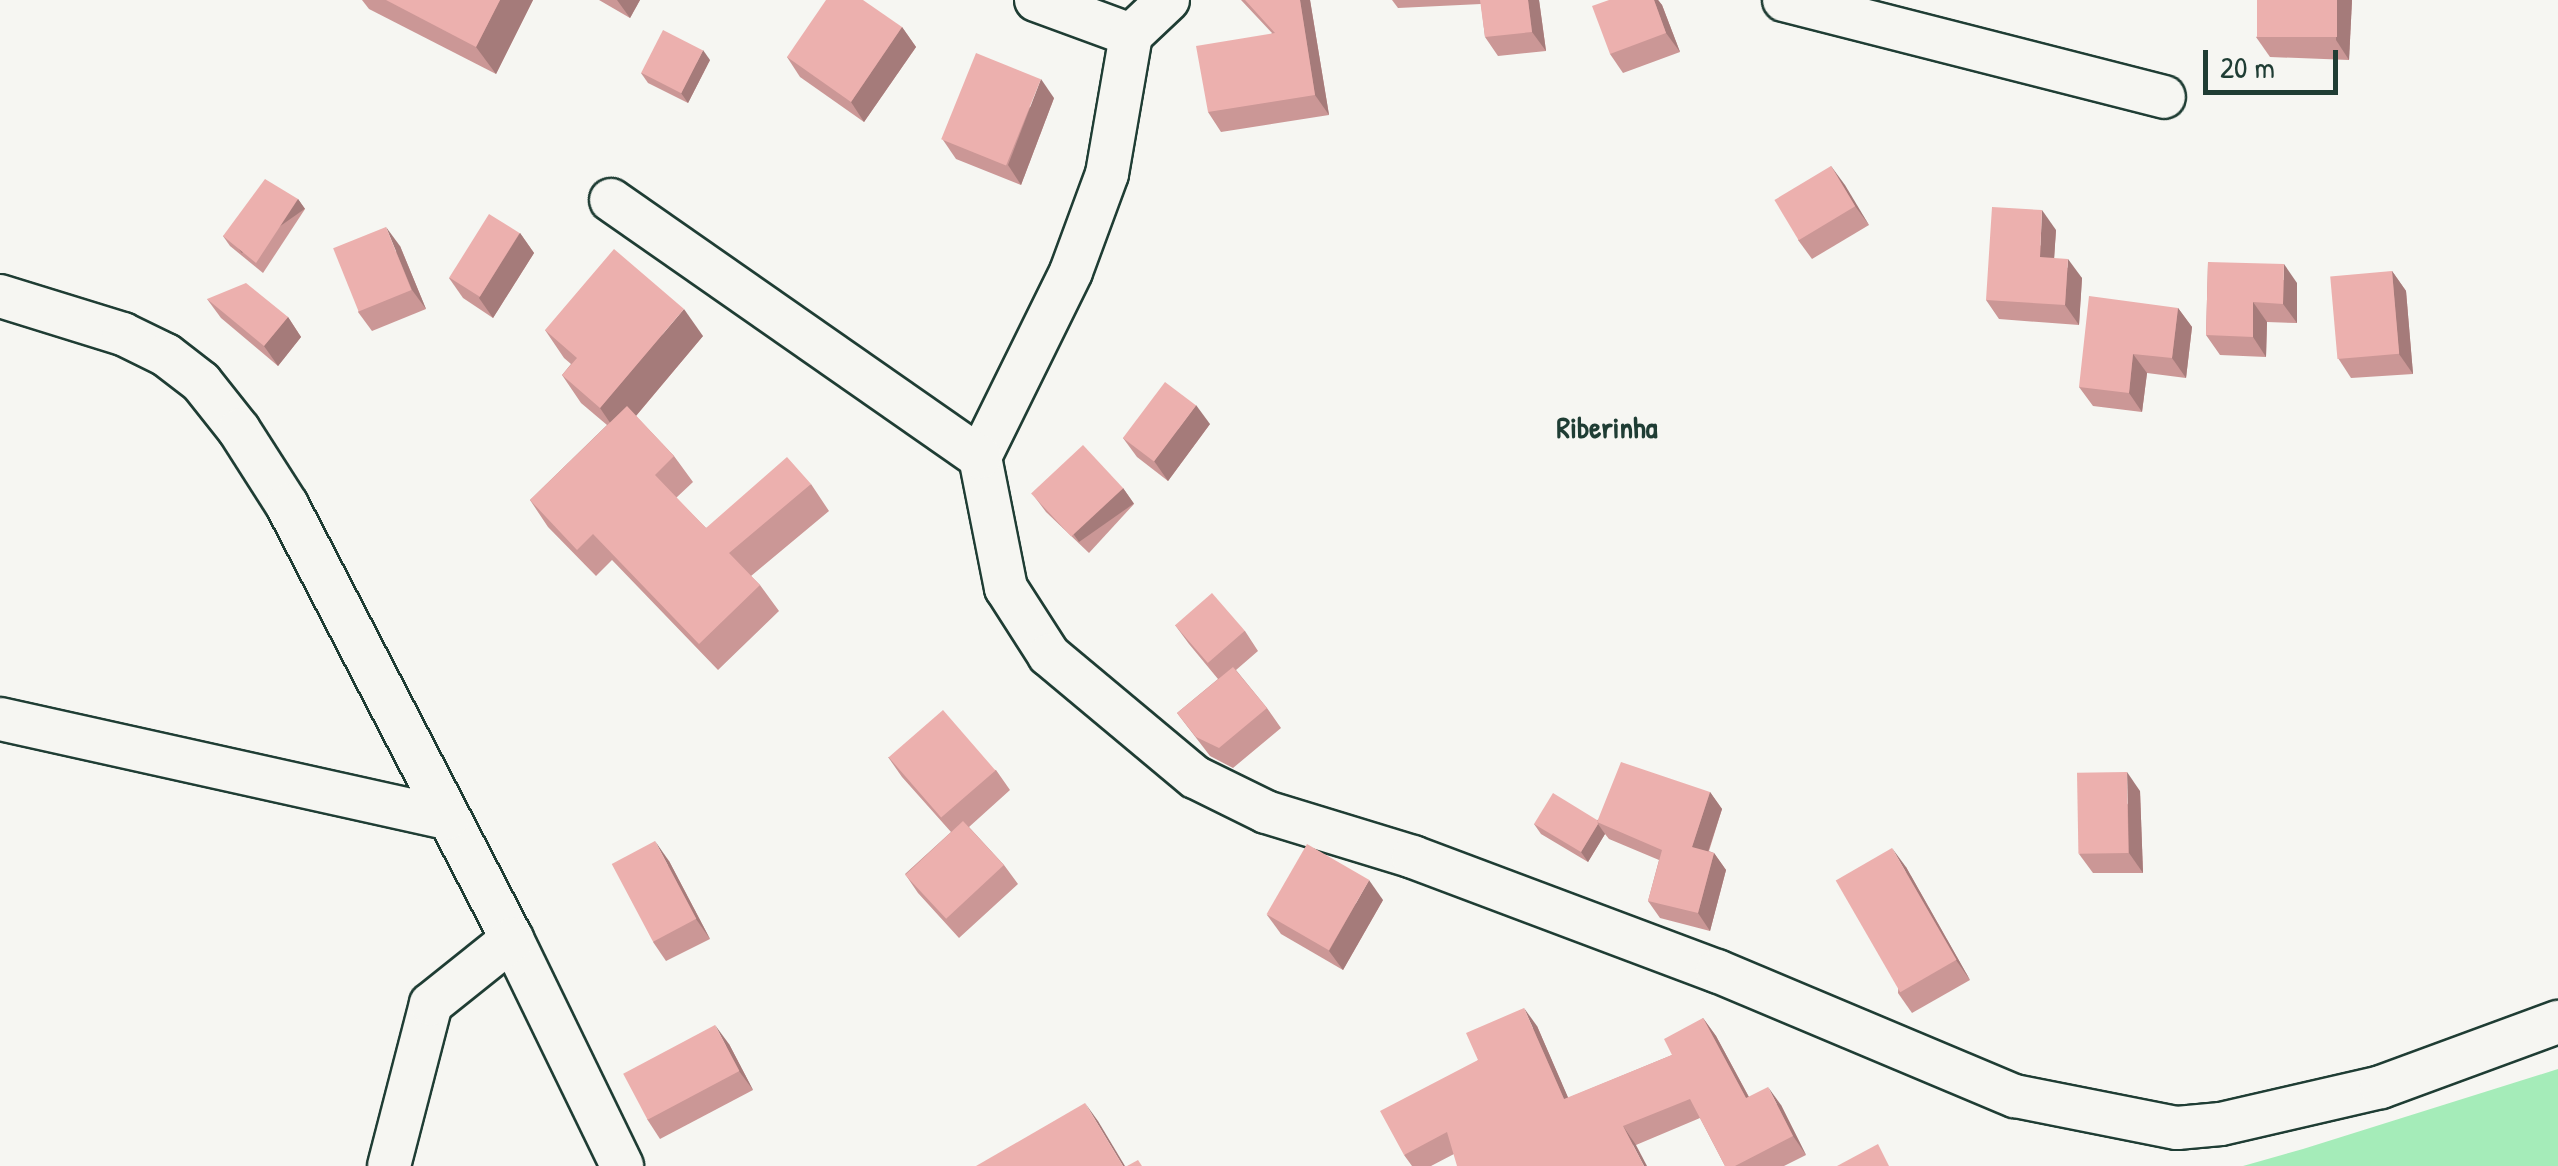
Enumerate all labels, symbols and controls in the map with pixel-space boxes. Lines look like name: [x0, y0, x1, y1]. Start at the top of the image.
scale bar: [2208, 30, 2343, 92]
text: 20 m: [2220, 47, 2275, 87]
district label: Riberinha: [1557, 409, 1657, 445]

